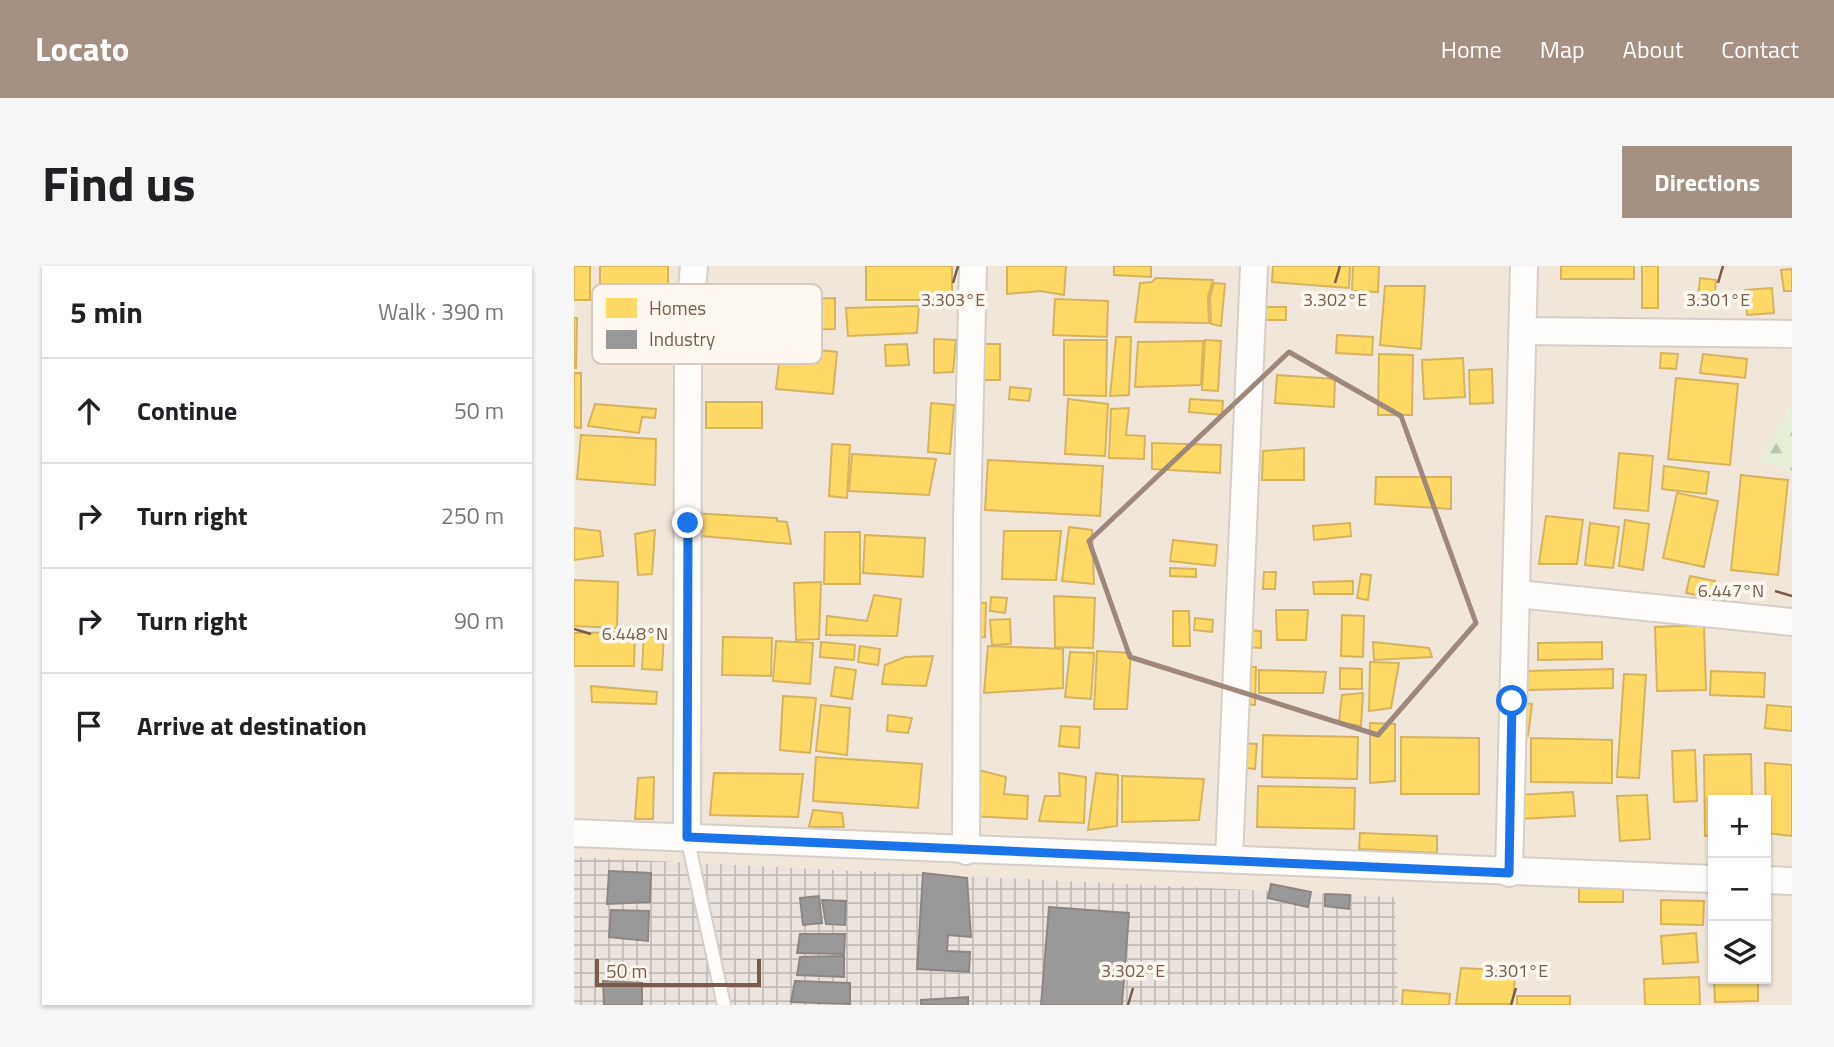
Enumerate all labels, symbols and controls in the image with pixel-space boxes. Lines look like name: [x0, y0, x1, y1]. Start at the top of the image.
text: Locato: [35, 24, 129, 74]
text: Home: [1441, 31, 1502, 67]
text: Map: [1540, 31, 1585, 67]
text: About: [1623, 31, 1683, 67]
text: Contact: [1721, 31, 1799, 67]
text: Find us: [42, 145, 196, 220]
button: Directions: [1622, 146, 1792, 218]
legend: [592, 284, 822, 364]
text: 3.303°E: [921, 286, 985, 313]
text: 3.302°E: [1303, 286, 1367, 313]
text: 3.301°E: [1686, 286, 1750, 313]
text: 5 min: [70, 289, 143, 335]
text: Homes: [649, 293, 706, 322]
text: Walk · 390 m: [378, 294, 504, 329]
text: Industry: [649, 324, 715, 353]
text: Continue: [137, 391, 237, 430]
icon: ahead: [70, 392, 108, 430]
text: 50 m: [454, 393, 504, 428]
text: Turn right: [137, 496, 248, 535]
icon: right: [70, 497, 108, 535]
text: 250 m: [441, 498, 504, 533]
route end: [672, 507, 703, 538]
text: 6.447°N: [1698, 577, 1764, 604]
text: Turn right: [137, 601, 248, 640]
icon: right: [70, 602, 108, 640]
text: 90 m: [454, 603, 504, 638]
text: 6.448°N: [602, 620, 668, 647]
route start: [1496, 685, 1527, 716]
text: Arrive at destination: [137, 706, 367, 745]
icon: arrive: [70, 707, 108, 745]
map controls: [1708, 795, 1771, 984]
button: +: [1708, 795, 1771, 858]
button: −: [1708, 858, 1771, 921]
button: layers: [1708, 921, 1771, 984]
scale bar: [595, 956, 761, 988]
text: 50 m: [606, 956, 647, 985]
text: 3.302°E: [1101, 957, 1165, 984]
text: 3.301°E: [1484, 957, 1548, 984]

